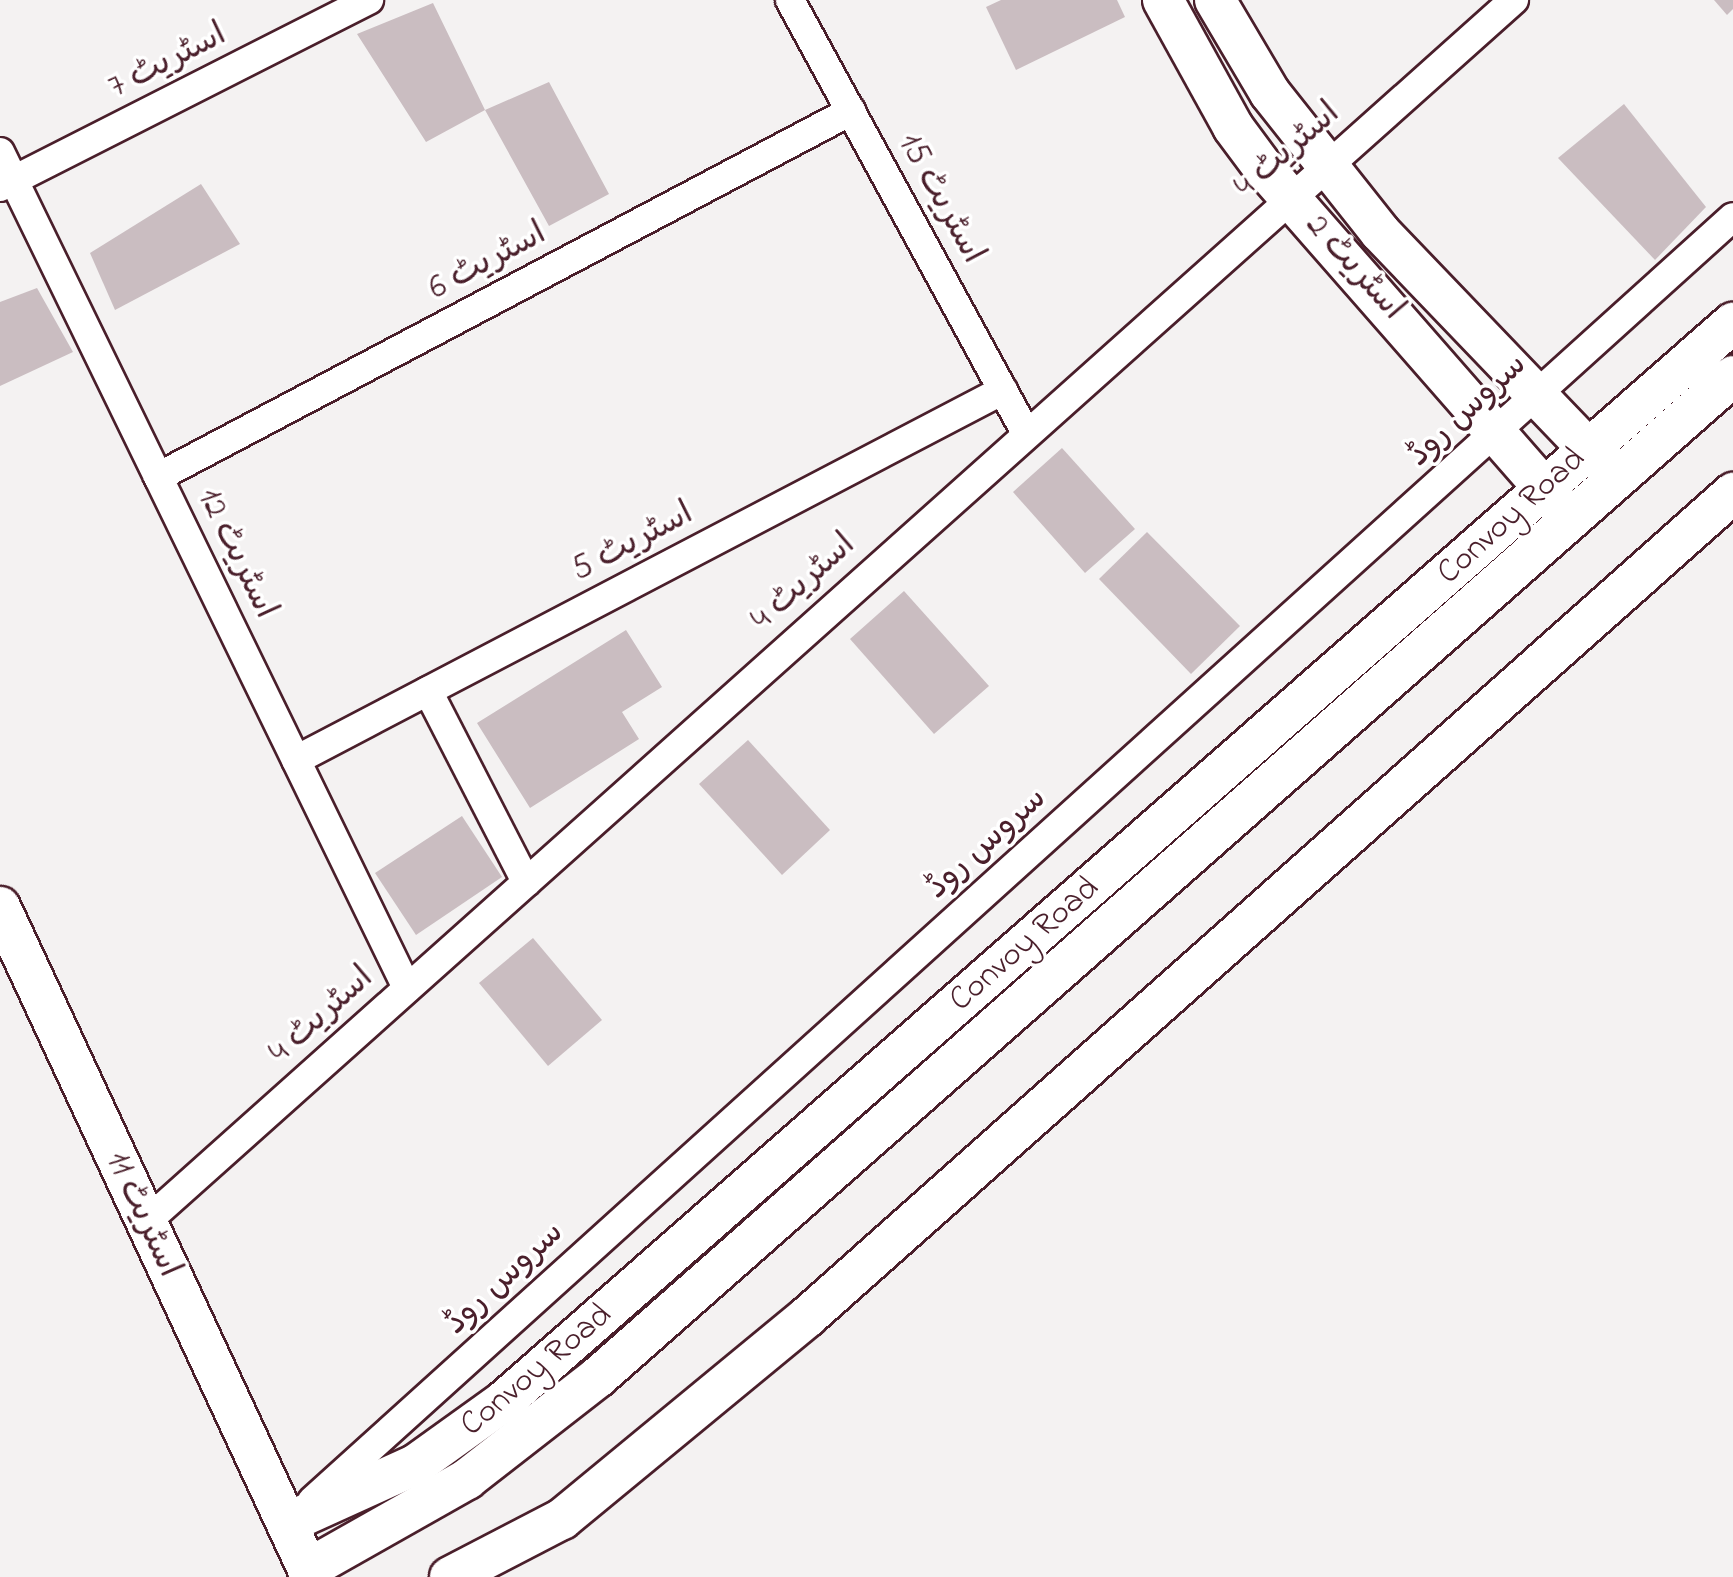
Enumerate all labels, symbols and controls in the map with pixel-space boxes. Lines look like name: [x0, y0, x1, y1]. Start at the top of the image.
street label: اسٹریٹ 7: [102, 15, 234, 109]
street label: اسٹریٹ 4: [1227, 94, 1349, 208]
street label: اسٹریٹ 15: [888, 127, 992, 271]
street label: اسٹریٹ 2: [1296, 206, 1412, 330]
street label: اسٹریٹ 6: [422, 214, 554, 310]
street label: سروس روڈ: [1400, 345, 1536, 477]
street label: Convoy Road: [1430, 440, 1594, 594]
street label: اسٹریٹ 12: [187, 482, 285, 626]
street label: اسٹریٹ 5: [565, 494, 701, 592]
street label: اسٹریٹ 4: [743, 526, 865, 640]
street label: سروس روڈ: [918, 779, 1056, 909]
street label: Convoy Road: [942, 869, 1108, 1021]
street label: اسٹریٹ 4: [261, 959, 383, 1073]
street label: اسٹریٹ 11: [95, 1146, 189, 1284]
street label: سروس روڈ: [437, 1213, 573, 1345]
street label: Convoy Road: [453, 1296, 621, 1446]

